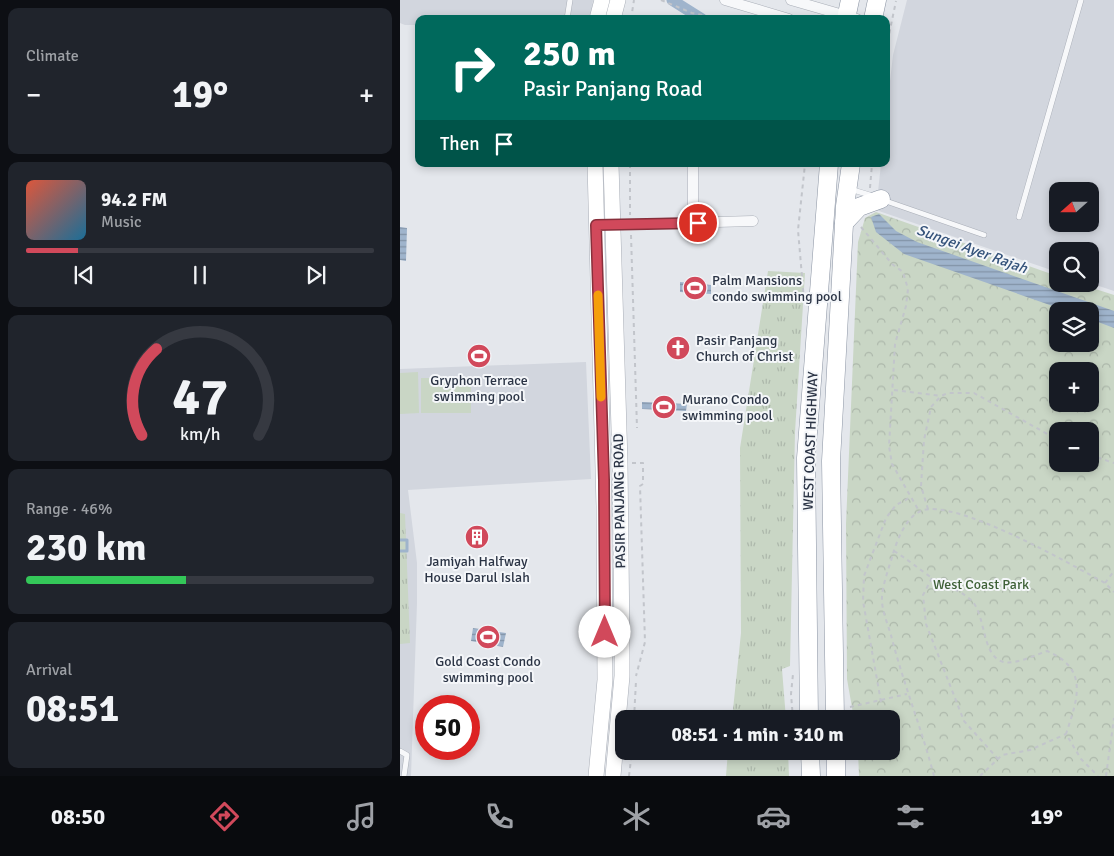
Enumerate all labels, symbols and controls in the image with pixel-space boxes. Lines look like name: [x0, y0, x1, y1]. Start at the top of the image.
text: 250 m: [523, 32, 616, 75]
icon: right: [440, 35, 505, 100]
text: Climate: [26, 46, 79, 66]
text: 19°: [172, 71, 228, 118]
text: Pasir Panjang Road: [523, 75, 703, 102]
text: −: [26, 78, 41, 112]
text: +: [359, 78, 374, 112]
icon: arrive: [490, 130, 518, 158]
text: Then: [440, 132, 480, 156]
north arrow: [1049, 182, 1099, 232]
map controls: [1049, 182, 1099, 472]
text: 94.2 FM: [101, 188, 167, 212]
pin: [677, 202, 719, 244]
icon: arrive: [684, 209, 712, 237]
text: Music: [101, 212, 142, 232]
water label: Sungei Ayer Rajah: [914, 221, 1030, 278]
button: search: [1049, 242, 1099, 292]
icon: previous: [70, 261, 98, 289]
icon: pause: [186, 261, 214, 289]
icon: next: [302, 261, 330, 289]
place label: Palm Mansions condo swimming pool: [712, 272, 842, 305]
sports icon: Palm Mansions condo swimming pool: [682, 275, 708, 301]
button: layers: [1049, 302, 1099, 352]
place label: Pasir Panjang Church of Christ: [696, 332, 793, 365]
church icon: Pasir Panjang Church of Christ: [665, 335, 691, 361]
sports icon: Gryphon Terrace swimming pool: [466, 343, 492, 369]
button: +: [1049, 362, 1099, 412]
text: 47: [172, 365, 228, 429]
street label: WEST COAST HIGHWAY: [800, 371, 821, 511]
place label: Gryphon Terrace swimming pool: [430, 372, 528, 405]
place label: Murano Condo swimming pool: [682, 391, 773, 424]
sports icon: Murano Condo swimming pool: [651, 394, 677, 420]
button: −: [1049, 422, 1099, 472]
text: km/h: [180, 423, 220, 445]
street label: PASIR PANJANG ROAD: [610, 433, 629, 569]
text: Range · 46%: [26, 499, 112, 519]
text: 230 km: [26, 524, 147, 571]
building icon: Jamiyah Halfway House Darul Islah: [464, 524, 490, 550]
place label: Jamiyah Halfway House Darul Islah: [424, 553, 530, 586]
park label: West Coast Park: [933, 576, 1029, 593]
position arrow: [578, 605, 630, 657]
sports icon: Gold Coast Condo swimming pool: [475, 624, 501, 650]
place label: Gold Coast Condo swimming pool: [435, 653, 541, 686]
text: Arrival: [26, 660, 72, 680]
text: 08:51: [26, 685, 119, 732]
speed limit sign: 50: [415, 695, 480, 760]
text: 08:51 · 1 min · 310 m: [671, 723, 844, 747]
icon: directions: [207, 799, 242, 834]
icon: music: [344, 799, 379, 834]
icon: phone: [482, 799, 517, 834]
icon: climate: [619, 799, 654, 834]
icon: car: [756, 799, 791, 834]
icon: filters: [893, 799, 928, 834]
text: 08:50: [51, 803, 105, 830]
text: 19°: [1030, 803, 1063, 830]

